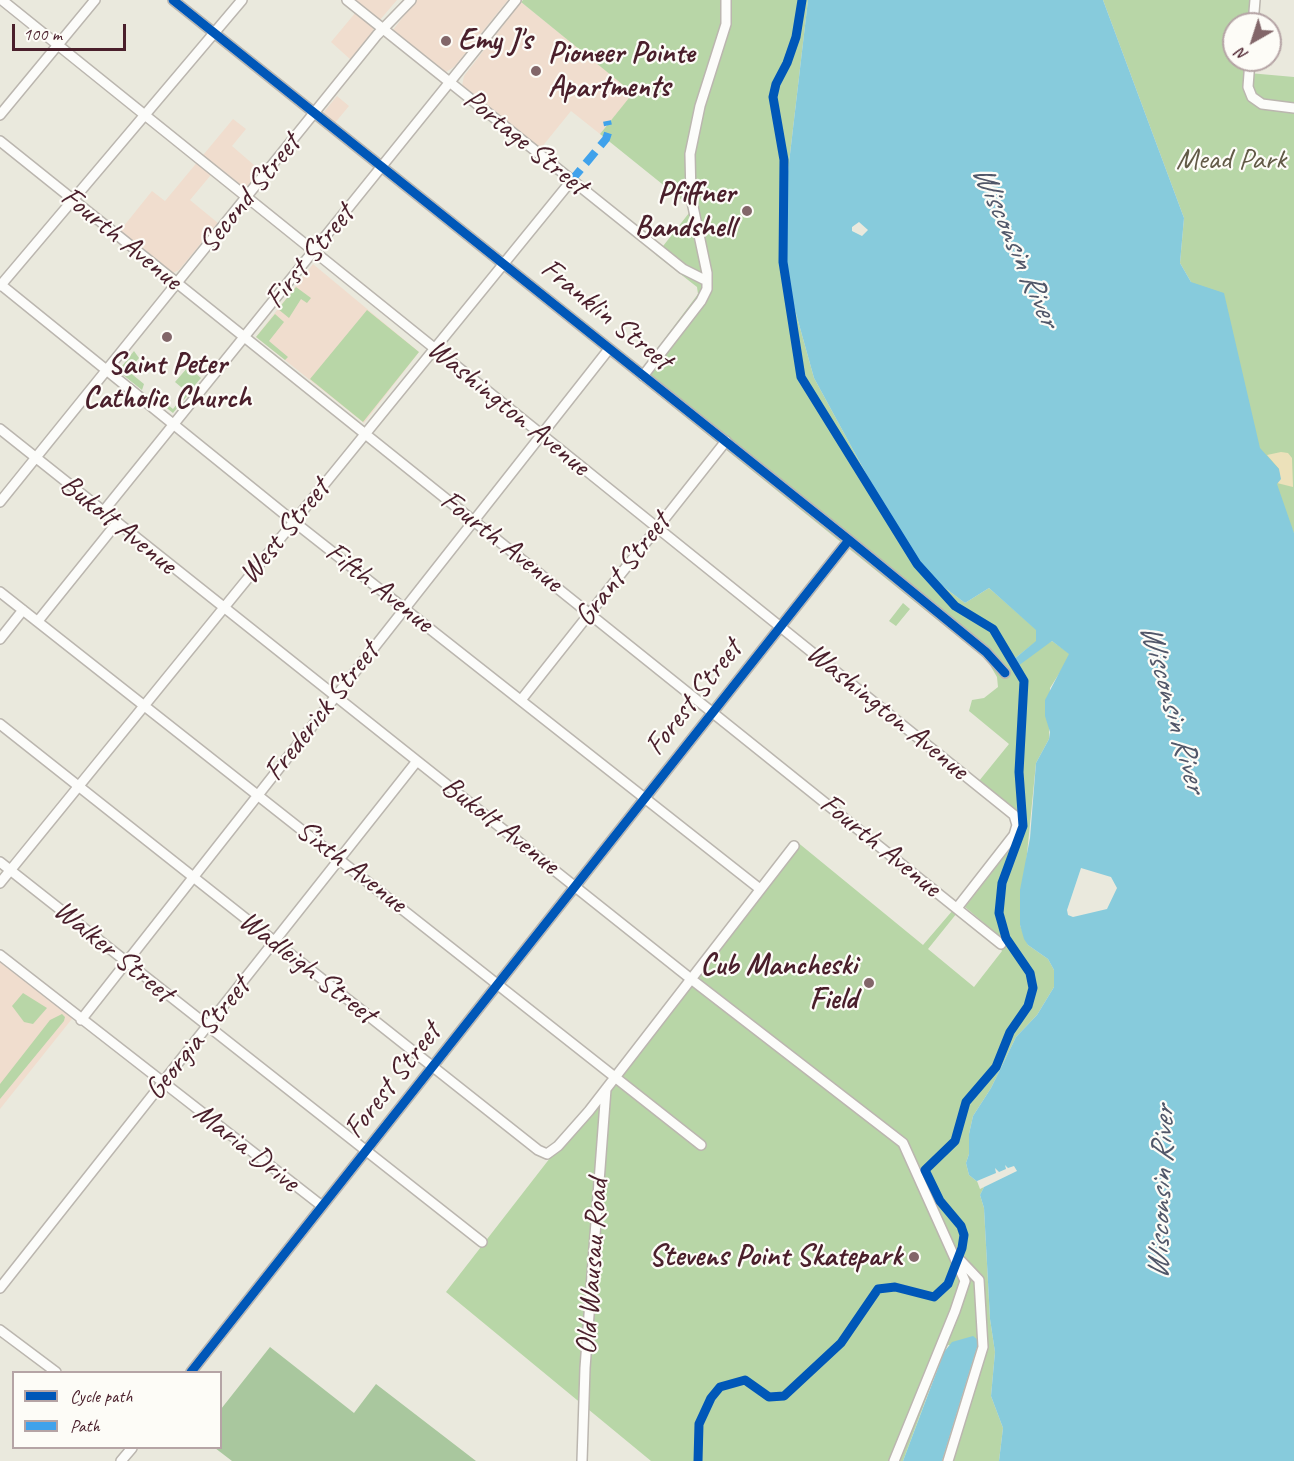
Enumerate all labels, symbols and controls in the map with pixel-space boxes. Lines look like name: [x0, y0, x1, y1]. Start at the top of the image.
scale bar: [15, 12, 129, 50]
north arrow: [1222, 12, 1282, 72]
text: 100 m: [23, 23, 62, 45]
place label: Emy J's: [458, 23, 532, 59]
marker: Emy J's: [439, 34, 453, 48]
place label: Pioneer Pointe Apartments: [548, 36, 695, 106]
text: N: [1232, 44, 1252, 65]
marker: Pioneer Pointe Apartments: [529, 64, 543, 78]
street label: Portage Street: [456, 82, 594, 204]
street label: Second Street: [191, 127, 309, 261]
park label: Mead Park: [1176, 142, 1286, 178]
water label: Wisconsin River: [962, 159, 1068, 333]
place label: Pfiffner Bandshell: [635, 176, 735, 246]
street label: Fourth Avenue: [53, 179, 189, 299]
street label: First Street: [257, 198, 363, 316]
marker: Pfiffner Bandshell: [740, 204, 754, 218]
street label: Franklin Street: [533, 251, 679, 379]
marker: Saint Peter Catholic Church: [160, 330, 174, 344]
street label: Washington Avenue: [420, 332, 596, 484]
place label: Saint Peter Catholic Church: [83, 347, 251, 418]
street label: Bukolt Avenue: [52, 467, 184, 583]
street label: West Street: [232, 472, 338, 592]
street label: Fourth Avenue: [433, 483, 569, 601]
street label: Grant Street: [567, 506, 679, 634]
street label: Fifth Avenue: [318, 535, 440, 641]
water label: Wisconsin River: [1130, 620, 1214, 796]
street label: Forest Street: [638, 633, 750, 763]
street label: Frederick Street: [257, 636, 387, 788]
street label: Washington Avenue: [799, 636, 975, 788]
street label: Bukolt Avenue: [434, 769, 566, 883]
street label: Fourth Avenue: [812, 786, 948, 906]
street label: Sixth Avenue: [288, 813, 414, 921]
street label: Walker Street: [46, 893, 180, 1011]
street label: Wadleigh Street: [231, 903, 383, 1033]
place label: Cub Mancheski Field: [700, 948, 857, 1018]
street label: Georgia Street: [138, 970, 258, 1108]
marker: Cub Mancheski Field: [862, 976, 876, 990]
street label: Forest Street: [337, 1016, 449, 1146]
street label: Maria Drive: [186, 1095, 306, 1201]
water label: Wisconsin River: [1140, 1106, 1184, 1280]
street label: Old Wausau Road: [569, 1178, 617, 1356]
place label: Stevens Point Skatepark: [649, 1239, 902, 1275]
marker: Stevens Point Skatepark: [907, 1250, 921, 1264]
legend: [12, 1371, 222, 1449]
text: Cycle path: [70, 1385, 132, 1407]
text: Path: [70, 1415, 100, 1437]

